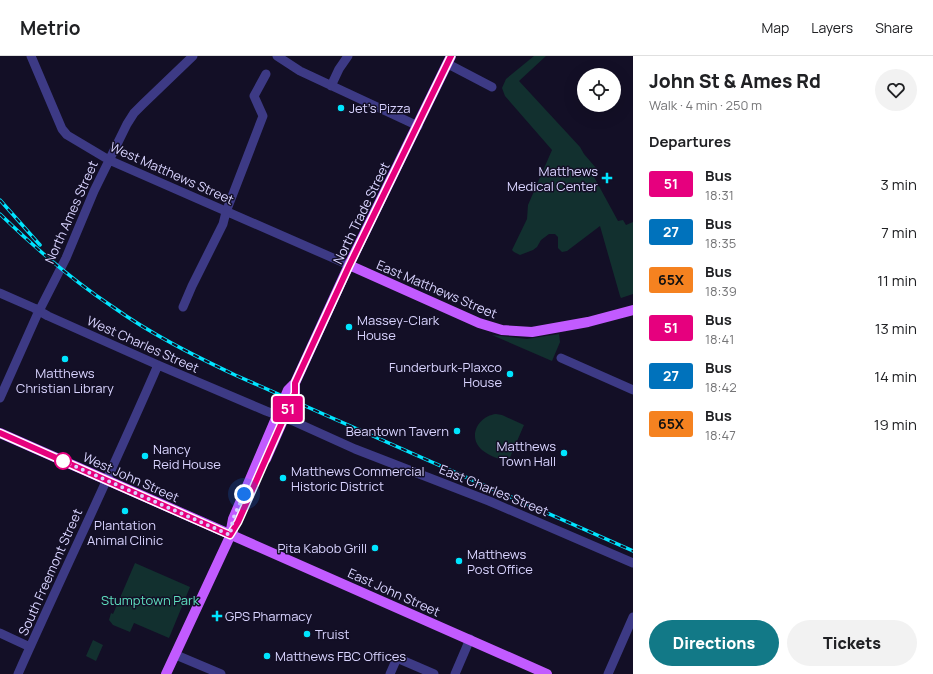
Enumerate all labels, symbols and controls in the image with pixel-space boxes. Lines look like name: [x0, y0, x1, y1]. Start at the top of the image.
text: Metrio: [20, 15, 81, 41]
text: Map: [761, 18, 789, 37]
text: Layers: [811, 18, 853, 37]
text: Share: [875, 18, 913, 37]
map controls: [577, 68, 621, 112]
button: locate: [577, 68, 621, 112]
text: John St & Ames Rd: [649, 68, 821, 94]
button: heart: [875, 69, 917, 111]
text: Walk · 4 min · 250 m: [649, 96, 762, 114]
place label: Jet's Pizza: [349, 99, 411, 117]
marker: Jet's Pizza: [336, 103, 346, 113]
text: Departures: [649, 131, 731, 152]
street label: West Matthews Street: [107, 138, 237, 208]
street label: North Ames Street: [40, 158, 102, 266]
street label: North Trade Street: [328, 159, 394, 267]
place label: Matthews Medical Center: [507, 162, 598, 195]
text: Bus: [705, 165, 732, 186]
marker: Matthews Medical Center: [601, 172, 613, 184]
text: 51: [664, 174, 678, 193]
text: 3 min: [881, 174, 917, 195]
text: 18:31: [705, 186, 734, 204]
text: Bus: [705, 213, 732, 234]
text: 27: [663, 222, 679, 241]
text: 7 min: [881, 222, 917, 243]
text: 18:35: [705, 234, 736, 252]
street label: East Matthews Street: [374, 255, 500, 323]
text: Bus: [705, 261, 732, 282]
text: 65X: [658, 270, 684, 289]
text: 11 min: [877, 270, 917, 291]
text: 18:39: [705, 282, 737, 300]
text: Bus: [705, 309, 732, 330]
street label: West Charles Street: [84, 311, 202, 377]
place label: Massey-Clark House: [357, 311, 440, 344]
text: 51: [664, 318, 678, 337]
text: 13 min: [875, 318, 917, 339]
marker: Massey-Clark House: [344, 322, 354, 332]
text: 18:41: [705, 330, 734, 348]
marker: Matthews Christian Library: [60, 354, 70, 364]
text: Bus: [705, 357, 732, 378]
place label: Funderburk-Plaxco House: [389, 358, 502, 391]
place label: Matthews Christian Library: [16, 364, 114, 397]
text: 27: [663, 366, 679, 385]
text: 14 min: [874, 366, 917, 387]
marker: Funderburk-Plaxco House: [505, 369, 515, 379]
text: 18:42: [705, 378, 737, 396]
line badge: 51: [270, 396, 306, 422]
text: 51: [281, 399, 295, 418]
text: Bus: [705, 405, 732, 426]
text: 65X: [658, 414, 684, 433]
text: 19 min: [874, 414, 917, 435]
place label: Beantown Tavern: [346, 422, 449, 440]
marker: Beantown Tavern: [452, 426, 462, 436]
text: 18:47: [705, 426, 736, 444]
place label: Matthews Town Hall: [497, 437, 556, 470]
place label: Nancy Reid House: [153, 440, 221, 473]
street label: West John Street: [80, 448, 182, 506]
marker: Matthews Town Hall: [559, 448, 569, 458]
marker: Nancy Reid House: [140, 451, 150, 461]
unlabelled marker: [54, 452, 72, 470]
street label: East Charles Street: [437, 460, 551, 520]
place label: Matthews Commercial Historic District: [291, 462, 424, 495]
marker: Matthews Commercial Historic District: [278, 473, 288, 483]
your location: [234, 484, 254, 504]
street label: South Freemont Street: [14, 506, 86, 638]
marker: Plantation Animal Clinic: [120, 506, 130, 516]
place label: Plantation Animal Clinic: [87, 516, 163, 549]
place label: Pita Kabob Grill: [278, 539, 367, 557]
marker: Pita Kabob Grill: [370, 543, 380, 553]
place label: Matthews Post Office: [467, 545, 533, 578]
marker: Matthews Post Office: [454, 556, 464, 566]
street label: East John Street: [345, 564, 443, 620]
park label: Stumptown Park: [101, 591, 200, 609]
place label: GPS Pharmacy: [225, 607, 312, 625]
marker: GPS Pharmacy: [212, 611, 222, 621]
button: Directions: [649, 620, 779, 666]
button: Tickets: [787, 620, 917, 666]
place label: Truist: [315, 625, 350, 643]
marker: Truist: [302, 629, 312, 639]
place label: Matthews FBC Offices: [275, 647, 406, 665]
marker: Matthews FBC Offices: [262, 651, 272, 661]

